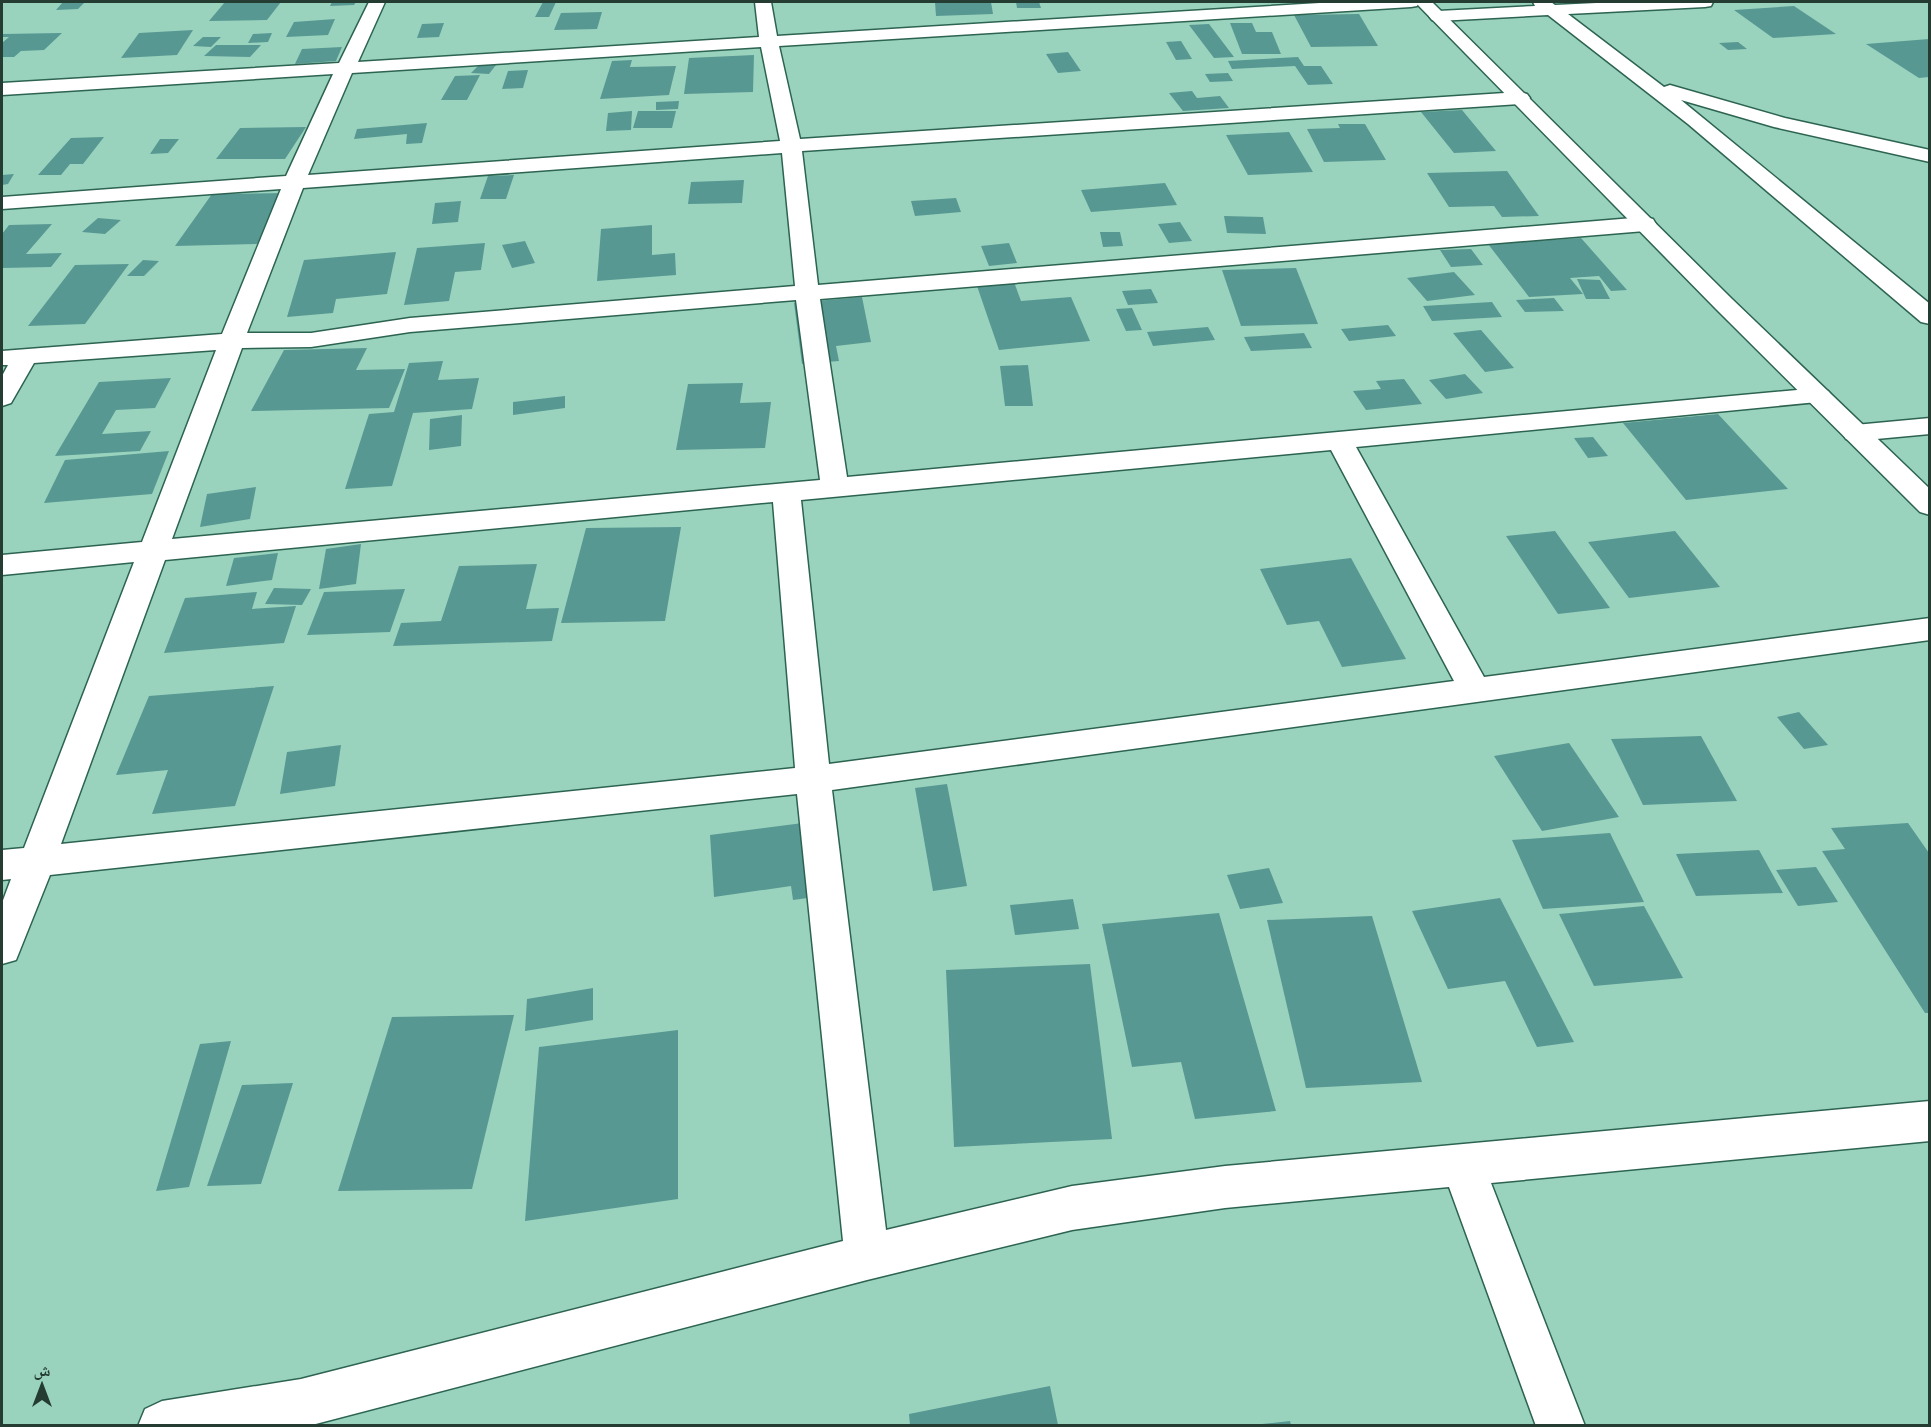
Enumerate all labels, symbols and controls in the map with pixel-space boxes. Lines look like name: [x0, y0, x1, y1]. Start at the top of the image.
north arrow: [12, 1355, 72, 1415]
text: ش: [34, 1360, 51, 1380]

